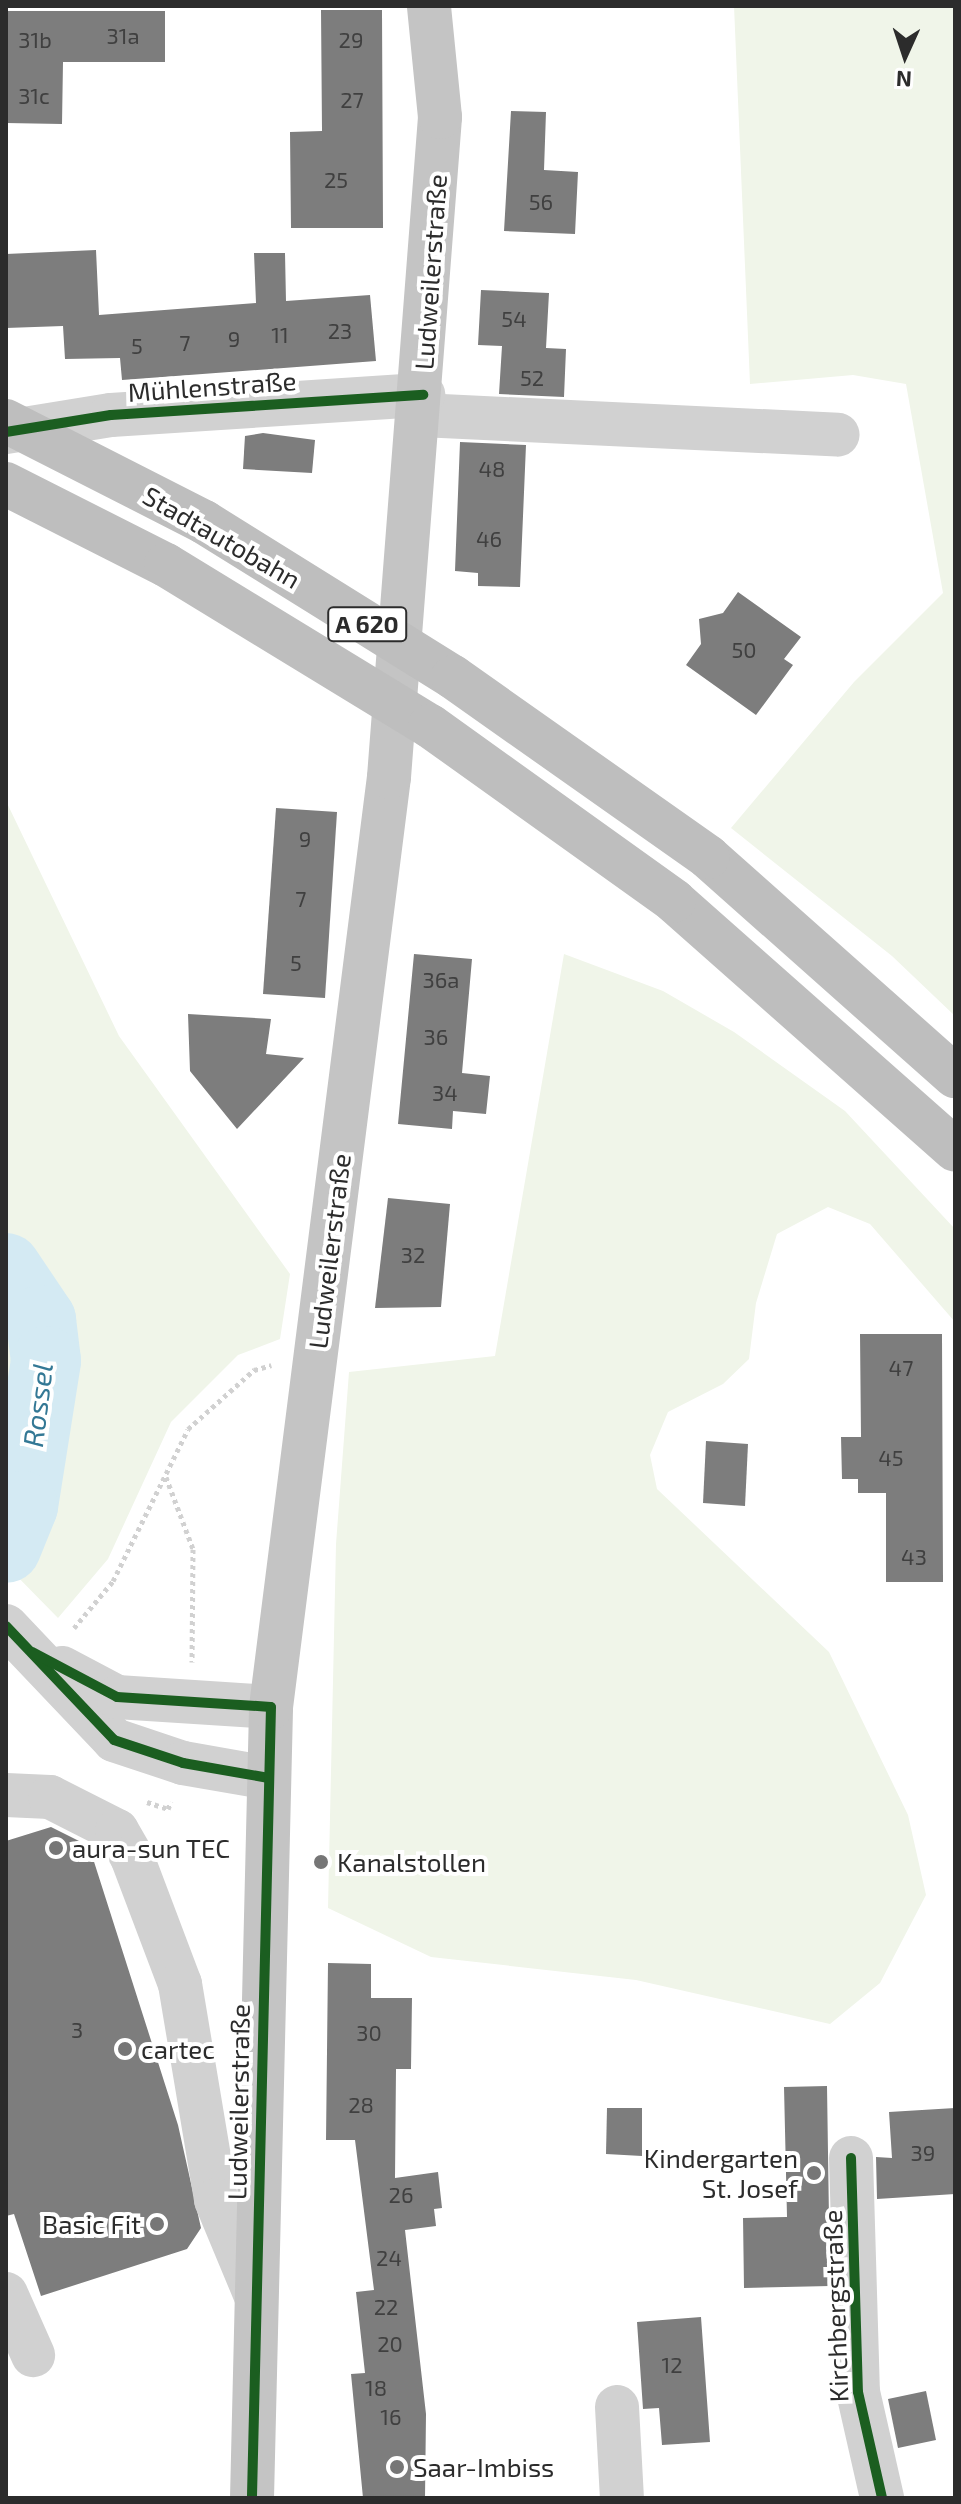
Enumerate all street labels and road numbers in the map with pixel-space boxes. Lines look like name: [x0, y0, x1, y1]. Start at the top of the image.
street label: Ludweilerstraße: [408, 173, 452, 371]
street label: Mühlenstraße: [127, 365, 297, 407]
street label: Stadtautobahn: [138, 479, 306, 595]
road number: A 620: [325, 604, 409, 644]
street label: Ludweilerstraße: [302, 1152, 356, 1350]
street label: Ludweilerstraße: [221, 2004, 255, 2200]
street label: Kirchbergstraße: [816, 2209, 854, 2403]

